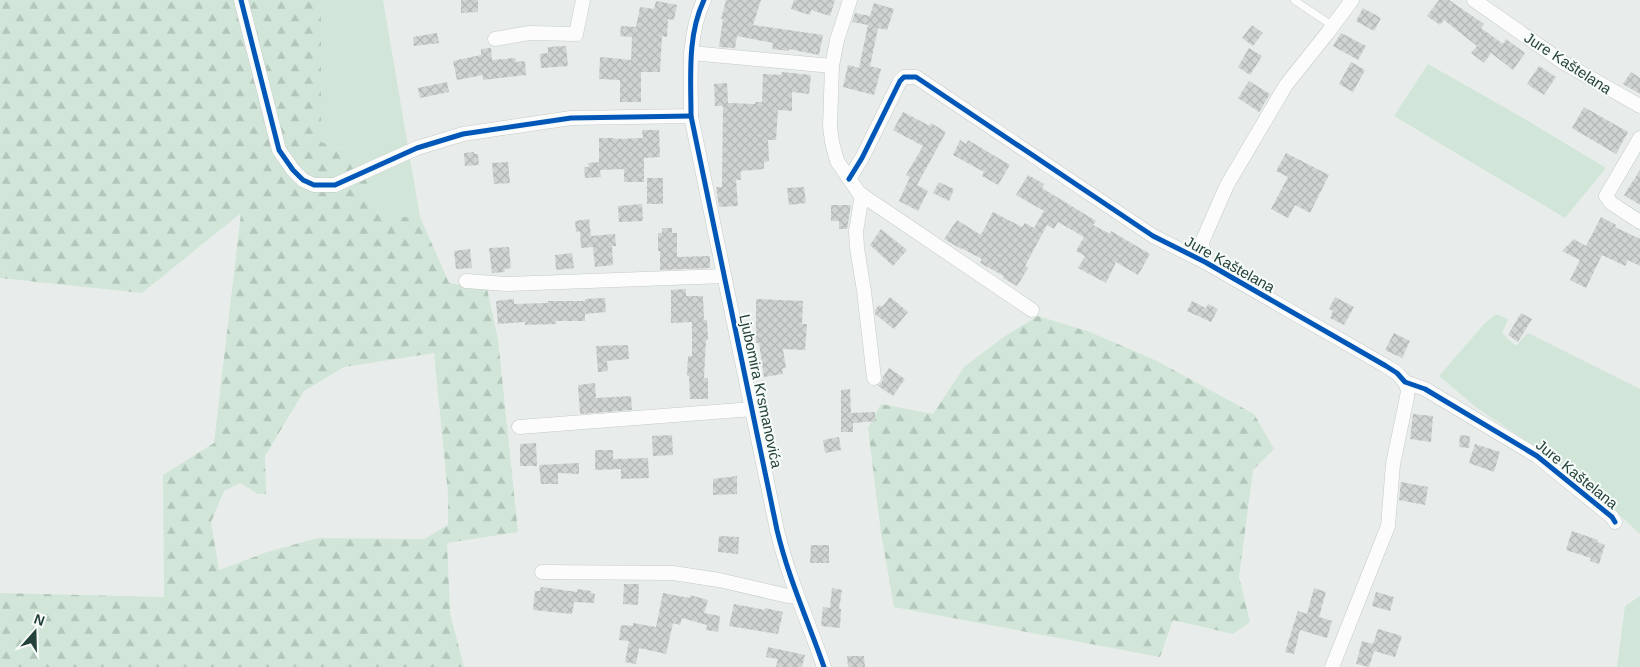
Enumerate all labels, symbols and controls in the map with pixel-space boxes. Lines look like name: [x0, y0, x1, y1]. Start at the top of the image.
street label: Jure Kaštelana: [1521, 29, 1615, 98]
street label: Jure Kaštelana: [1182, 232, 1278, 296]
street label: Ljubomira Krsmanovića: [736, 313, 786, 470]
street label: Jure Kaštelana: [1533, 436, 1622, 513]
north arrow: [10, 607, 60, 657]
text: N: [32, 611, 47, 629]

